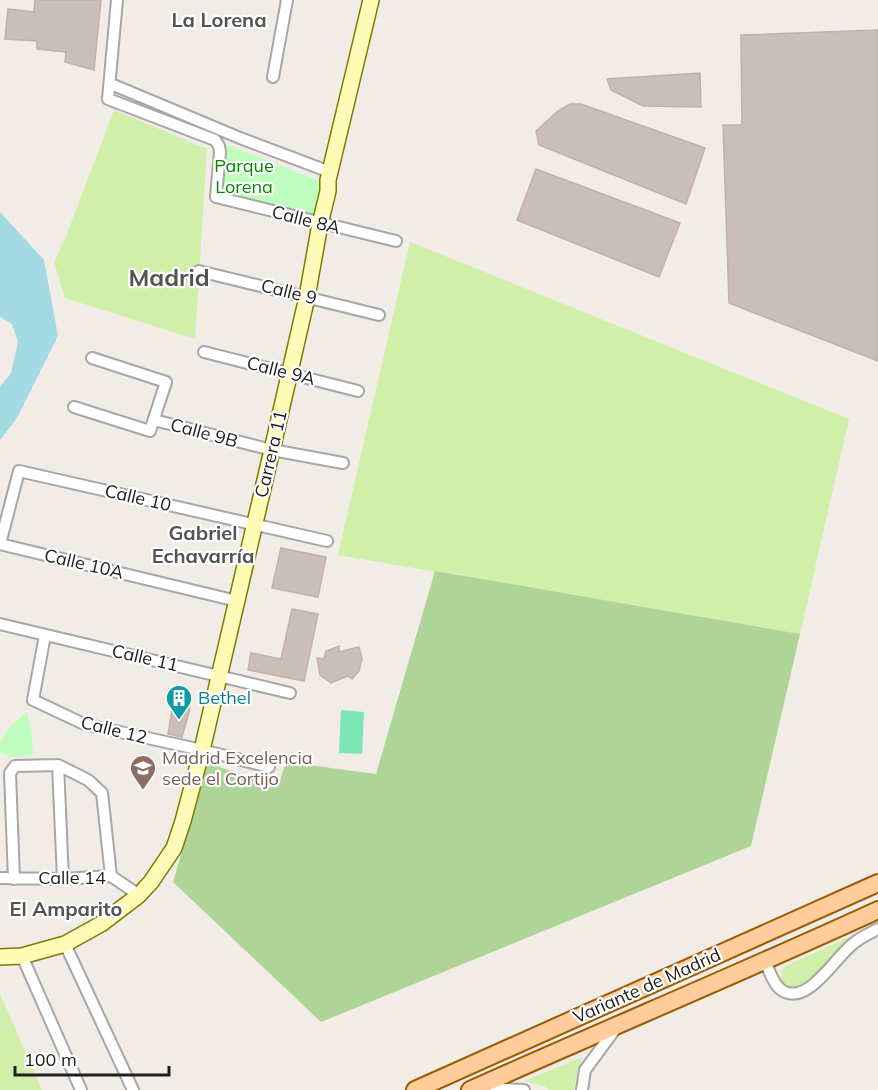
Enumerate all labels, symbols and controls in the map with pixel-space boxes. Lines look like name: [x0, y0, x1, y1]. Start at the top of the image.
district label: La Lorena: [171, 7, 267, 32]
park label: Parque Lorena: [214, 154, 274, 198]
street label: Calle 8A: [269, 200, 343, 239]
district label: Madrid: [128, 262, 210, 292]
street label: Calle 9: [259, 273, 319, 310]
street label: Calle 9A: [244, 351, 318, 390]
street label: Carrera 11: [249, 408, 292, 500]
street label: Calle 9B: [168, 412, 240, 453]
street label: Calle 10: [103, 479, 174, 516]
district label: Gabriel Echavarría: [152, 520, 254, 568]
street label: Calle 10A: [42, 543, 126, 584]
street label: Calle 11: [110, 639, 181, 676]
building icon: Bethel: [164, 683, 194, 721]
place label: Bethel: [198, 686, 251, 709]
street label: Calle 12: [79, 710, 150, 749]
place label: Madrid Excelencia sede el Cortijo: [162, 746, 313, 790]
school or university icon: Madrid Excelencia sede el Cortijo: [128, 753, 158, 791]
street label: Calle 14: [38, 866, 106, 889]
district label: El Amparito: [10, 896, 123, 921]
street label: Variante de Madrid: [569, 943, 724, 1028]
scale bar: [15, 1039, 170, 1077]
text: 100 m: [24, 1048, 77, 1071]

